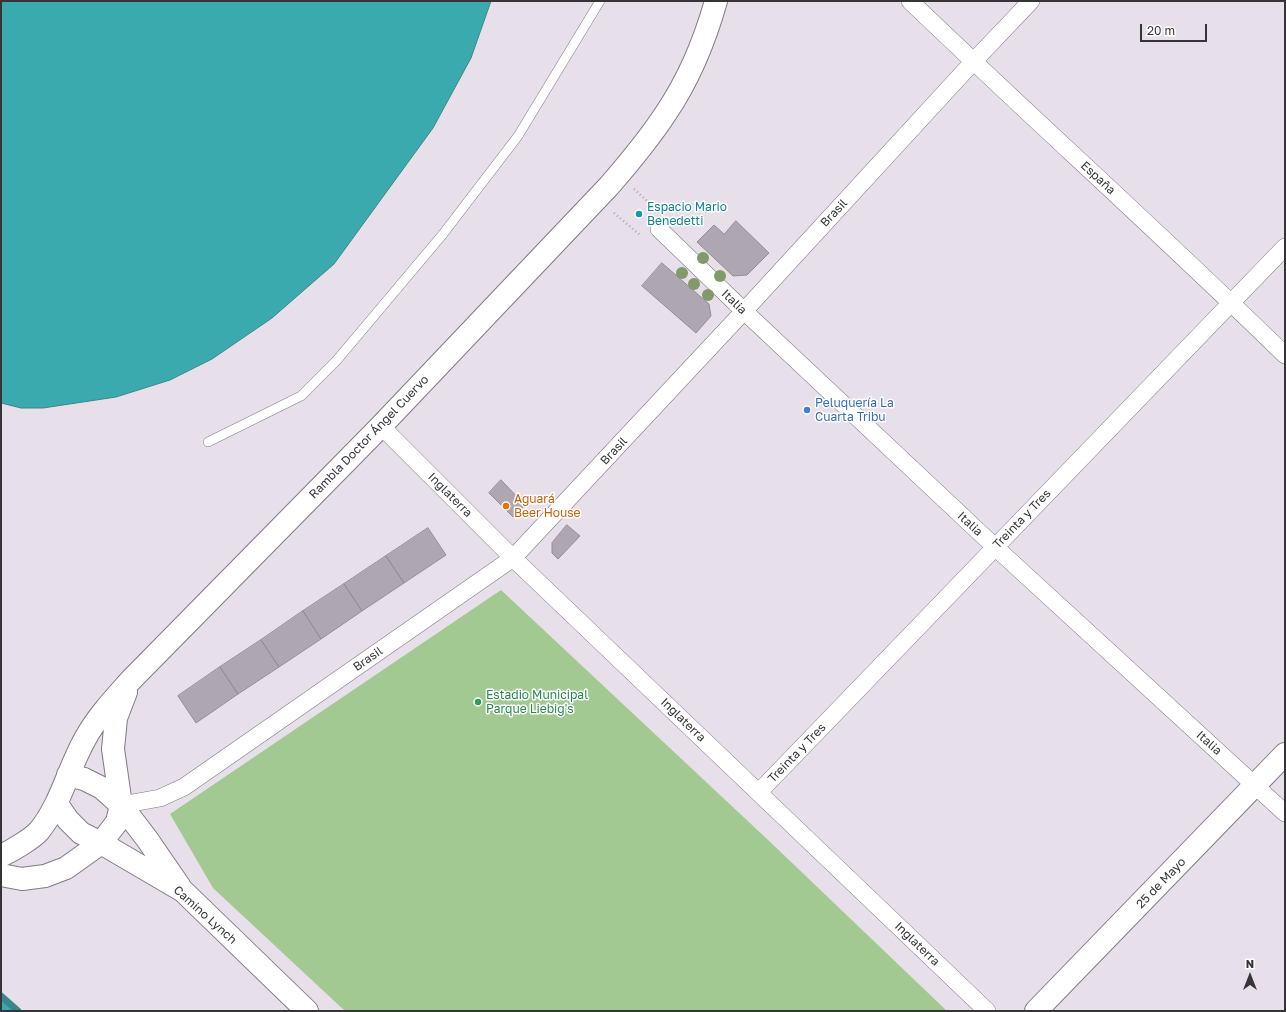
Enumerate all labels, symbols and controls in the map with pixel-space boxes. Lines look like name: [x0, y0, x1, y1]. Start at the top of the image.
scale bar: [1142, 16, 1209, 42]
text: 20 m: [1147, 23, 1175, 38]
street label: España: [1078, 158, 1118, 198]
street label: Brasil: [818, 196, 850, 230]
place label: Espacio Mario Benedetti: [647, 200, 727, 228]
marker: Espacio Mario Benedetti: [634, 209, 644, 219]
street label: Italia: [719, 287, 749, 317]
street label: Rambla Doctor Ángel Cuervo: [306, 372, 432, 502]
place label: Peluquería La Cuarta Tribu: [815, 396, 894, 424]
marker: Peluquería La Cuarta Tribu: [802, 405, 812, 415]
street label: Brasil: [598, 434, 630, 468]
street label: Inglaterra: [425, 470, 475, 520]
street label: Treinta y Tres: [990, 486, 1054, 552]
place label: Aguará Beer House: [514, 492, 581, 520]
marker: Aguará Beer House: [501, 501, 511, 511]
street label: Italia: [954, 509, 986, 539]
street label: Brasil: [350, 644, 386, 674]
place label: Estadio Municipal Parque Liebig's: [486, 688, 588, 716]
street label: Inglaterra: [658, 695, 708, 745]
marker: Estadio Municipal Parque Liebig's: [473, 697, 483, 707]
street label: Treinta y Tres: [765, 720, 829, 786]
street label: Italia: [1193, 728, 1225, 758]
street label: 25 de Mayo: [1133, 855, 1189, 911]
street label: Camino Lynch: [170, 883, 240, 947]
street label: Inglaterra: [892, 919, 942, 969]
north arrow: [1230, 956, 1270, 996]
text: N: [1246, 957, 1254, 970]

